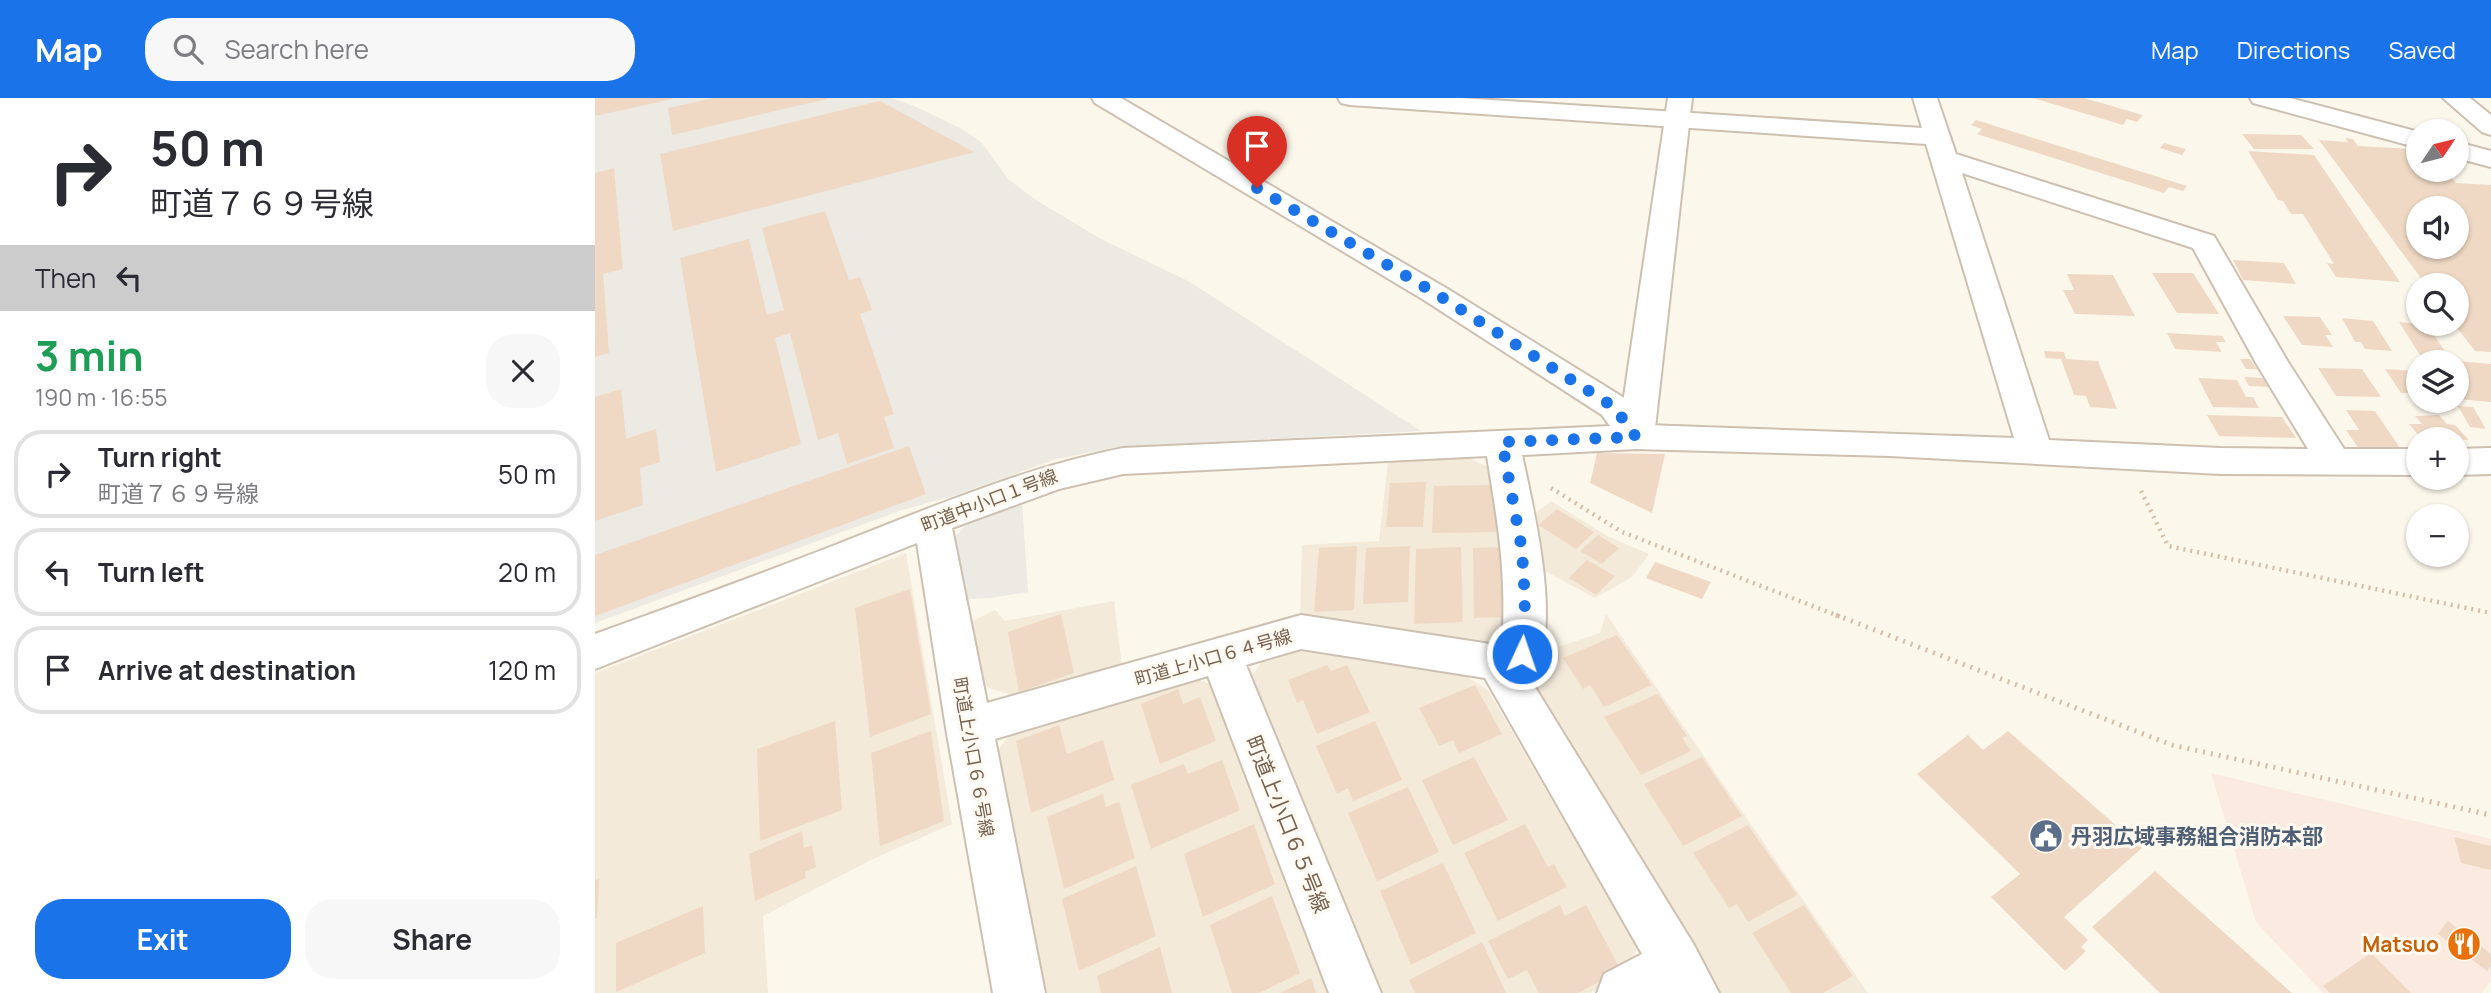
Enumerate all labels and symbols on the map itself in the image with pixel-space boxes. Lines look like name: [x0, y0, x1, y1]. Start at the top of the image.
pin: [1227, 116, 1287, 188]
north arrow: [2406, 119, 2469, 182]
street label: 町道中小口１号線: [917, 463, 1061, 537]
position arrow: [1485, 617, 1559, 691]
street label: 町道上小口６４号線: [1132, 623, 1294, 691]
street label: 町道上小口６６号線: [948, 675, 1000, 839]
street label: 町道上小口６５号線: [1240, 731, 1336, 917]
public building icon: 丹羽広域事務組合消防本部: [2027, 817, 2065, 855]
place label: 丹羽広域事務組合消防本部: [2071, 822, 2323, 850]
restaurant icon: Matsuo: [2445, 925, 2483, 963]
place label: Matsuo: [2362, 930, 2439, 958]

